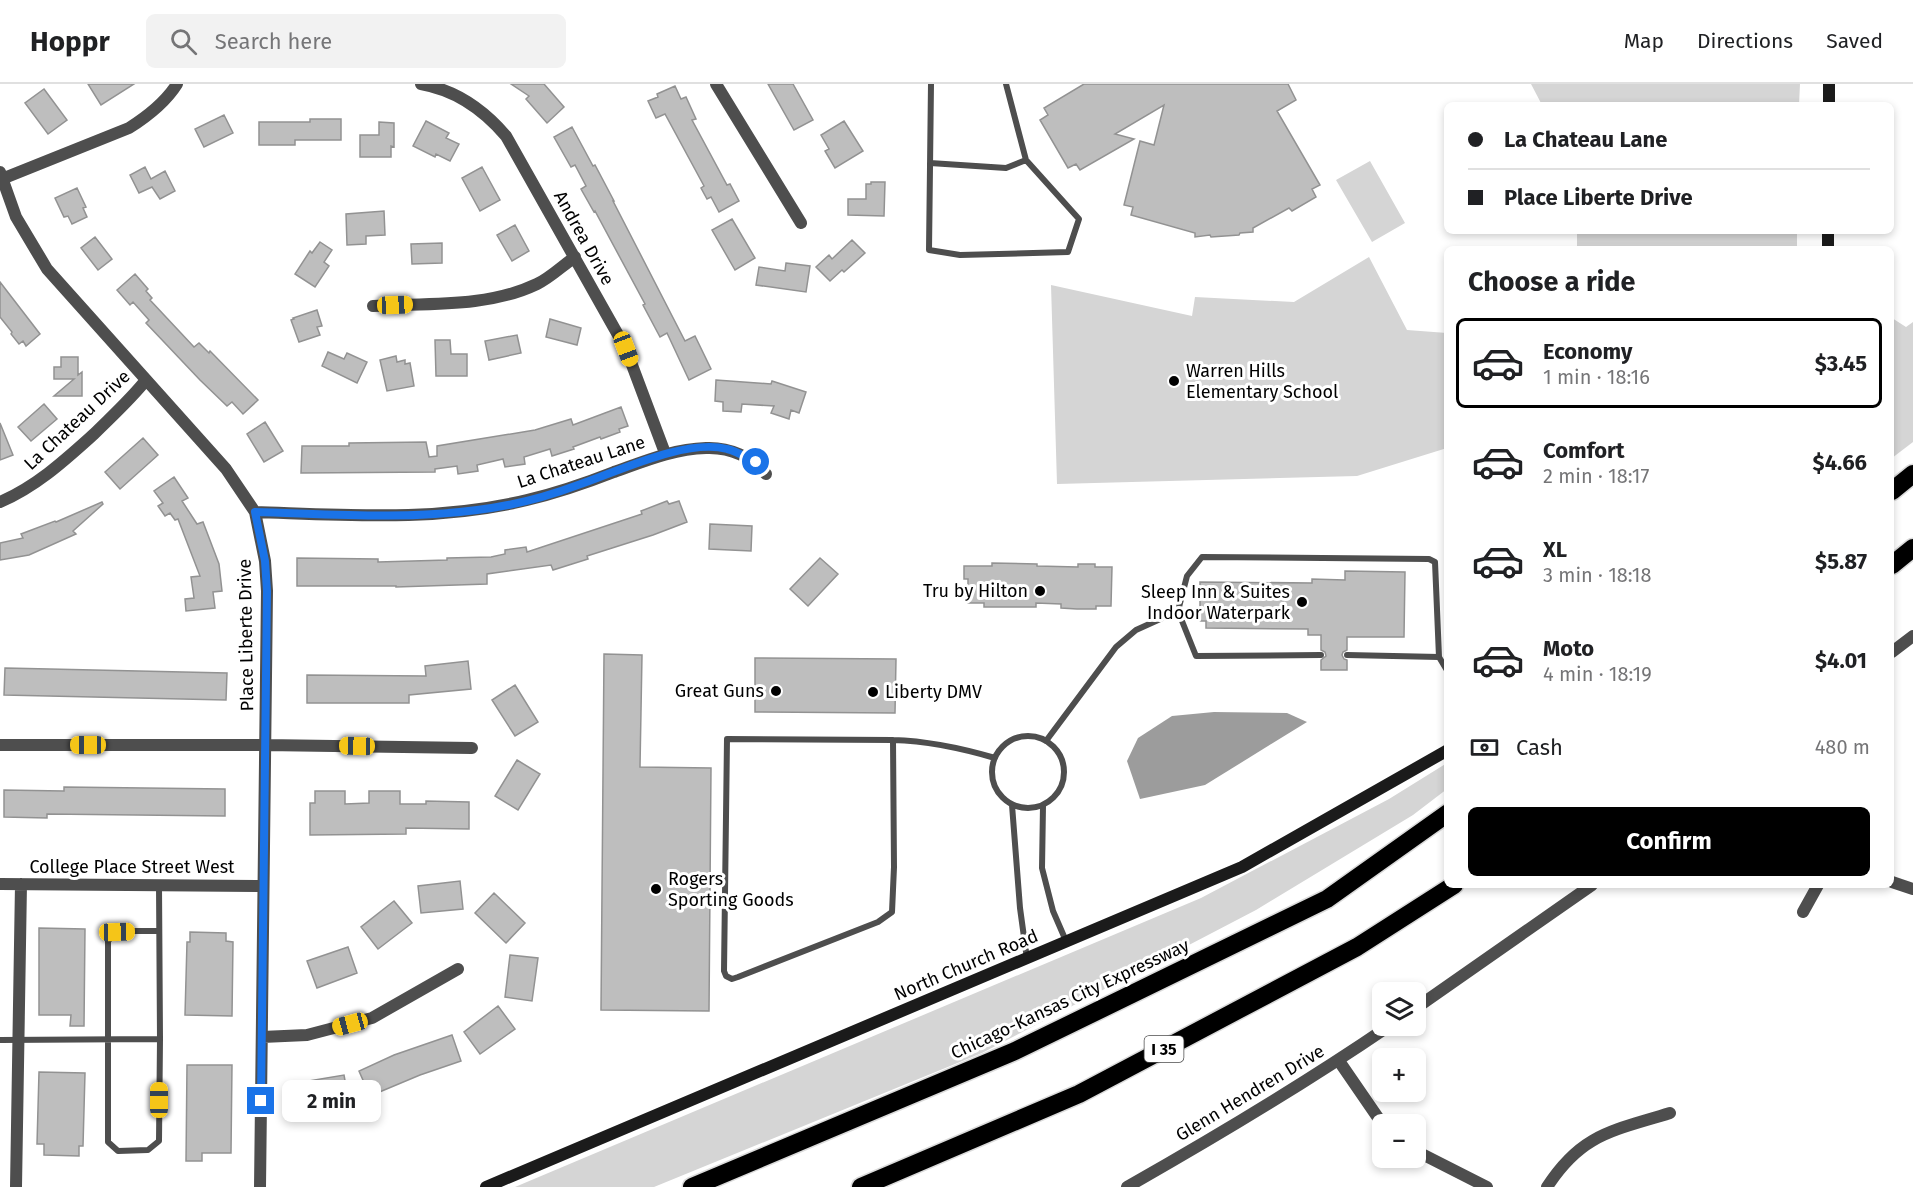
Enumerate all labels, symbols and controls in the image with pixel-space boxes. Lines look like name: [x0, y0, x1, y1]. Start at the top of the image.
search box: [146, 14, 566, 68]
text: Hoppr: [30, 25, 110, 58]
icon: search: [167, 25, 200, 58]
text: Search here: [215, 28, 332, 55]
text: Map: [1624, 28, 1664, 54]
text: Directions: [1697, 28, 1793, 54]
text: Saved: [1826, 28, 1883, 54]
text: La Chateau Lane: [1504, 126, 1667, 153]
text: Place Liberte Drive: [1504, 184, 1693, 211]
street label: Andrea Drive: [549, 187, 619, 289]
text: Choose a ride: [1468, 266, 1635, 298]
car: [377, 295, 413, 315]
car: [611, 329, 641, 369]
icon: car: [1471, 336, 1525, 390]
text: Economy: [1543, 338, 1632, 365]
text: $3.45: [1815, 350, 1867, 377]
place label: Warren Hills Elementary School: [1186, 360, 1338, 403]
street label: La Chateau Drive: [20, 365, 134, 475]
text: 1 min · 18:16: [1543, 365, 1650, 389]
marker: Warren Hills Elementary School: [1167, 374, 1181, 388]
street label: La Chateau Lane: [514, 431, 648, 493]
icon: car: [1471, 435, 1525, 489]
text: Comfort: [1543, 437, 1624, 464]
route start: [742, 448, 769, 475]
text: $4.66: [1813, 449, 1867, 476]
text: 2 min · 18:17: [1543, 464, 1649, 488]
icon: car: [1471, 534, 1525, 588]
text: XL: [1543, 536, 1567, 563]
text: $5.87: [1815, 548, 1867, 575]
street label: Place Liberte Drive: [234, 559, 258, 711]
text: 3 min · 18:18: [1543, 563, 1652, 587]
place label: Tru by Hilton: [923, 580, 1028, 602]
place label: Sleep Inn & Suites Indoor Waterpark: [1141, 581, 1291, 624]
marker: Tru by Hilton: [1033, 584, 1047, 598]
marker: Sleep Inn & Suites Indoor Waterpark: [1295, 595, 1309, 609]
icon: car: [1471, 633, 1525, 687]
text: Moto: [1543, 635, 1594, 662]
text: $4.01: [1815, 647, 1867, 674]
text: 4 min · 18:19: [1543, 662, 1652, 686]
place label: Great Guns: [675, 680, 764, 702]
place label: Liberty DMV: [885, 681, 982, 703]
marker: Great Guns: [769, 684, 783, 698]
marker: Liberty DMV: [866, 685, 880, 699]
icon: cash: [1468, 731, 1501, 764]
text: Cash: [1516, 734, 1563, 761]
text: 480 m: [1815, 735, 1870, 759]
car: [70, 736, 106, 754]
car: [339, 737, 375, 755]
button: Confirm: [1468, 807, 1870, 876]
street label: College Place Street West: [29, 856, 235, 878]
place label: Rogers Sporting Goods: [668, 868, 794, 911]
marker: Rogers Sporting Goods: [649, 882, 663, 896]
car: [99, 923, 135, 941]
street label: North Church Road: [891, 925, 1041, 1005]
street label: Chicago-Kansas City Expressway: [947, 934, 1193, 1064]
map controls: [1372, 982, 1426, 1168]
button: layers: [1372, 982, 1426, 1036]
car: [330, 1011, 370, 1037]
road number: I 35: [1144, 1036, 1184, 1062]
street label: Glenn Hendren Drive: [1172, 1040, 1328, 1146]
button: +: [1372, 1048, 1426, 1102]
callout: 2 min: [282, 1080, 381, 1122]
car: [150, 1082, 168, 1118]
route end: [247, 1087, 274, 1114]
text: 2 min: [307, 1089, 356, 1113]
button: −: [1372, 1114, 1426, 1168]

